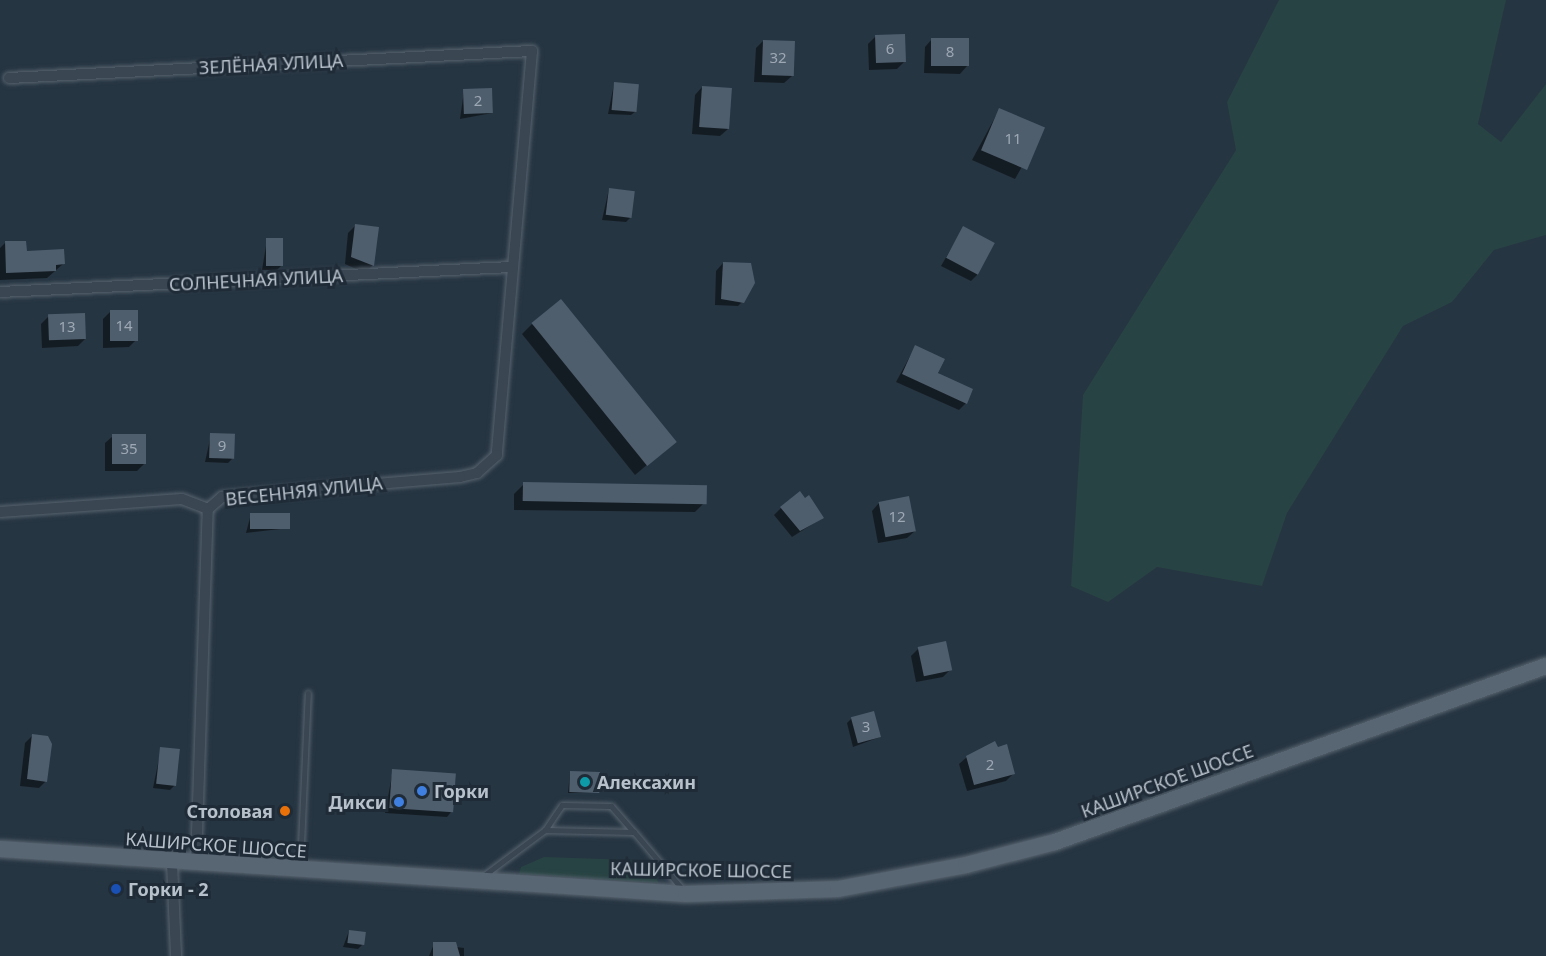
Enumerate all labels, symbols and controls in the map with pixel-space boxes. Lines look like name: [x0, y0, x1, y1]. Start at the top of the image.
house number: 6: [886, 40, 894, 58]
house number: 8: [946, 43, 954, 61]
street label: ЗЕЛЁНАЯ УЛИЦА: [198, 49, 344, 79]
house number: 32: [769, 49, 787, 67]
house number: 2: [474, 92, 482, 110]
house number: 11: [1004, 130, 1022, 148]
street label: СОЛНЕЧНАЯ УЛИЦА: [168, 265, 344, 295]
house number: 14: [115, 317, 133, 335]
house number: 13: [58, 318, 76, 336]
house number: 9: [218, 437, 226, 455]
house number: 35: [120, 440, 138, 458]
street label: ВЕСЕННЯЯ УЛИЦА: [224, 472, 384, 510]
house number: 12: [888, 508, 906, 526]
house number: 3: [862, 718, 870, 736]
street label: КАШИРСКОЕ ШОССЕ: [1078, 740, 1256, 822]
house number: 2: [986, 756, 994, 774]
place label: Алексахин: [597, 771, 696, 793]
marker: Алексахин: [578, 775, 592, 789]
place label: Горки: [434, 780, 489, 802]
marker: Горки: [415, 784, 429, 798]
place label: Дикси: [329, 791, 387, 813]
marker: Дикси: [392, 795, 406, 809]
place label: Столовая: [187, 800, 273, 822]
marker: Столовая: [278, 804, 292, 818]
street label: КАШИРСКОЕ ШОССЕ: [125, 828, 307, 862]
street label: КАШИРСКОЕ ШОССЕ: [610, 858, 792, 882]
place label: Горки - 2: [128, 878, 209, 900]
marker: Горки - 2: [109, 882, 123, 896]

